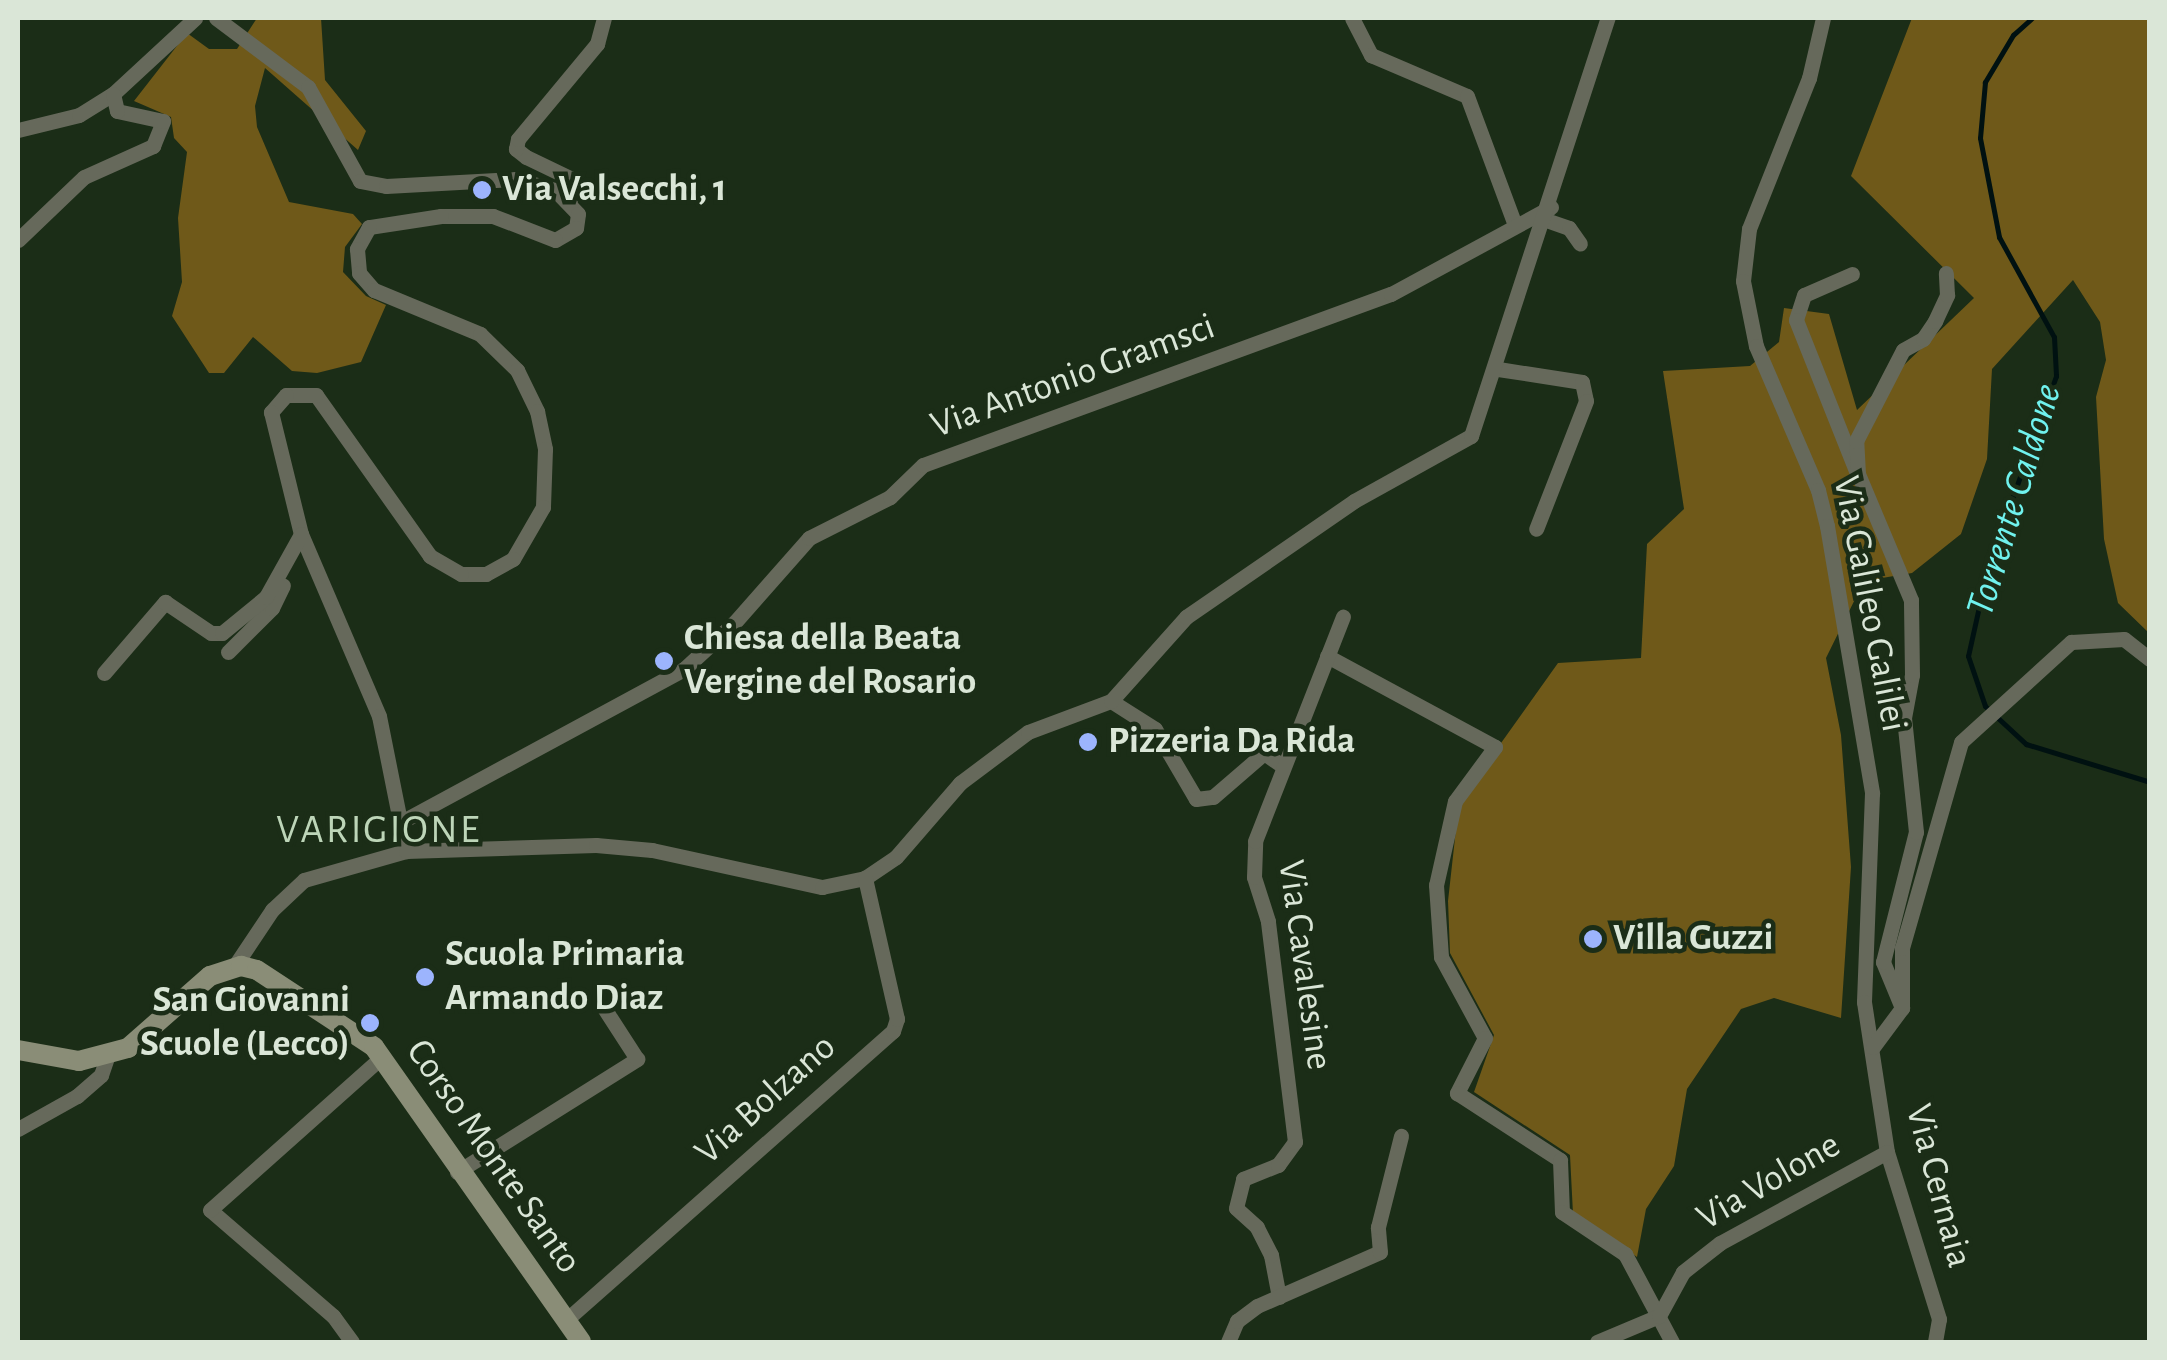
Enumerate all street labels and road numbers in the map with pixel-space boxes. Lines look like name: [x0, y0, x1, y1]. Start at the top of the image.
street label: Via Antonio Gramsci: [925, 305, 1221, 449]
street label: Via Galileo Galilei: [1822, 472, 1916, 736]
street label: Via Cavalesine: [1267, 857, 1341, 1073]
street label: Via Bolzano: [686, 1025, 846, 1175]
street label: Corso Monte Santo: [395, 1031, 591, 1283]
street label: Via Cernaia: [1894, 1099, 1982, 1273]
street label: Via Volone: [1689, 1123, 1849, 1241]

